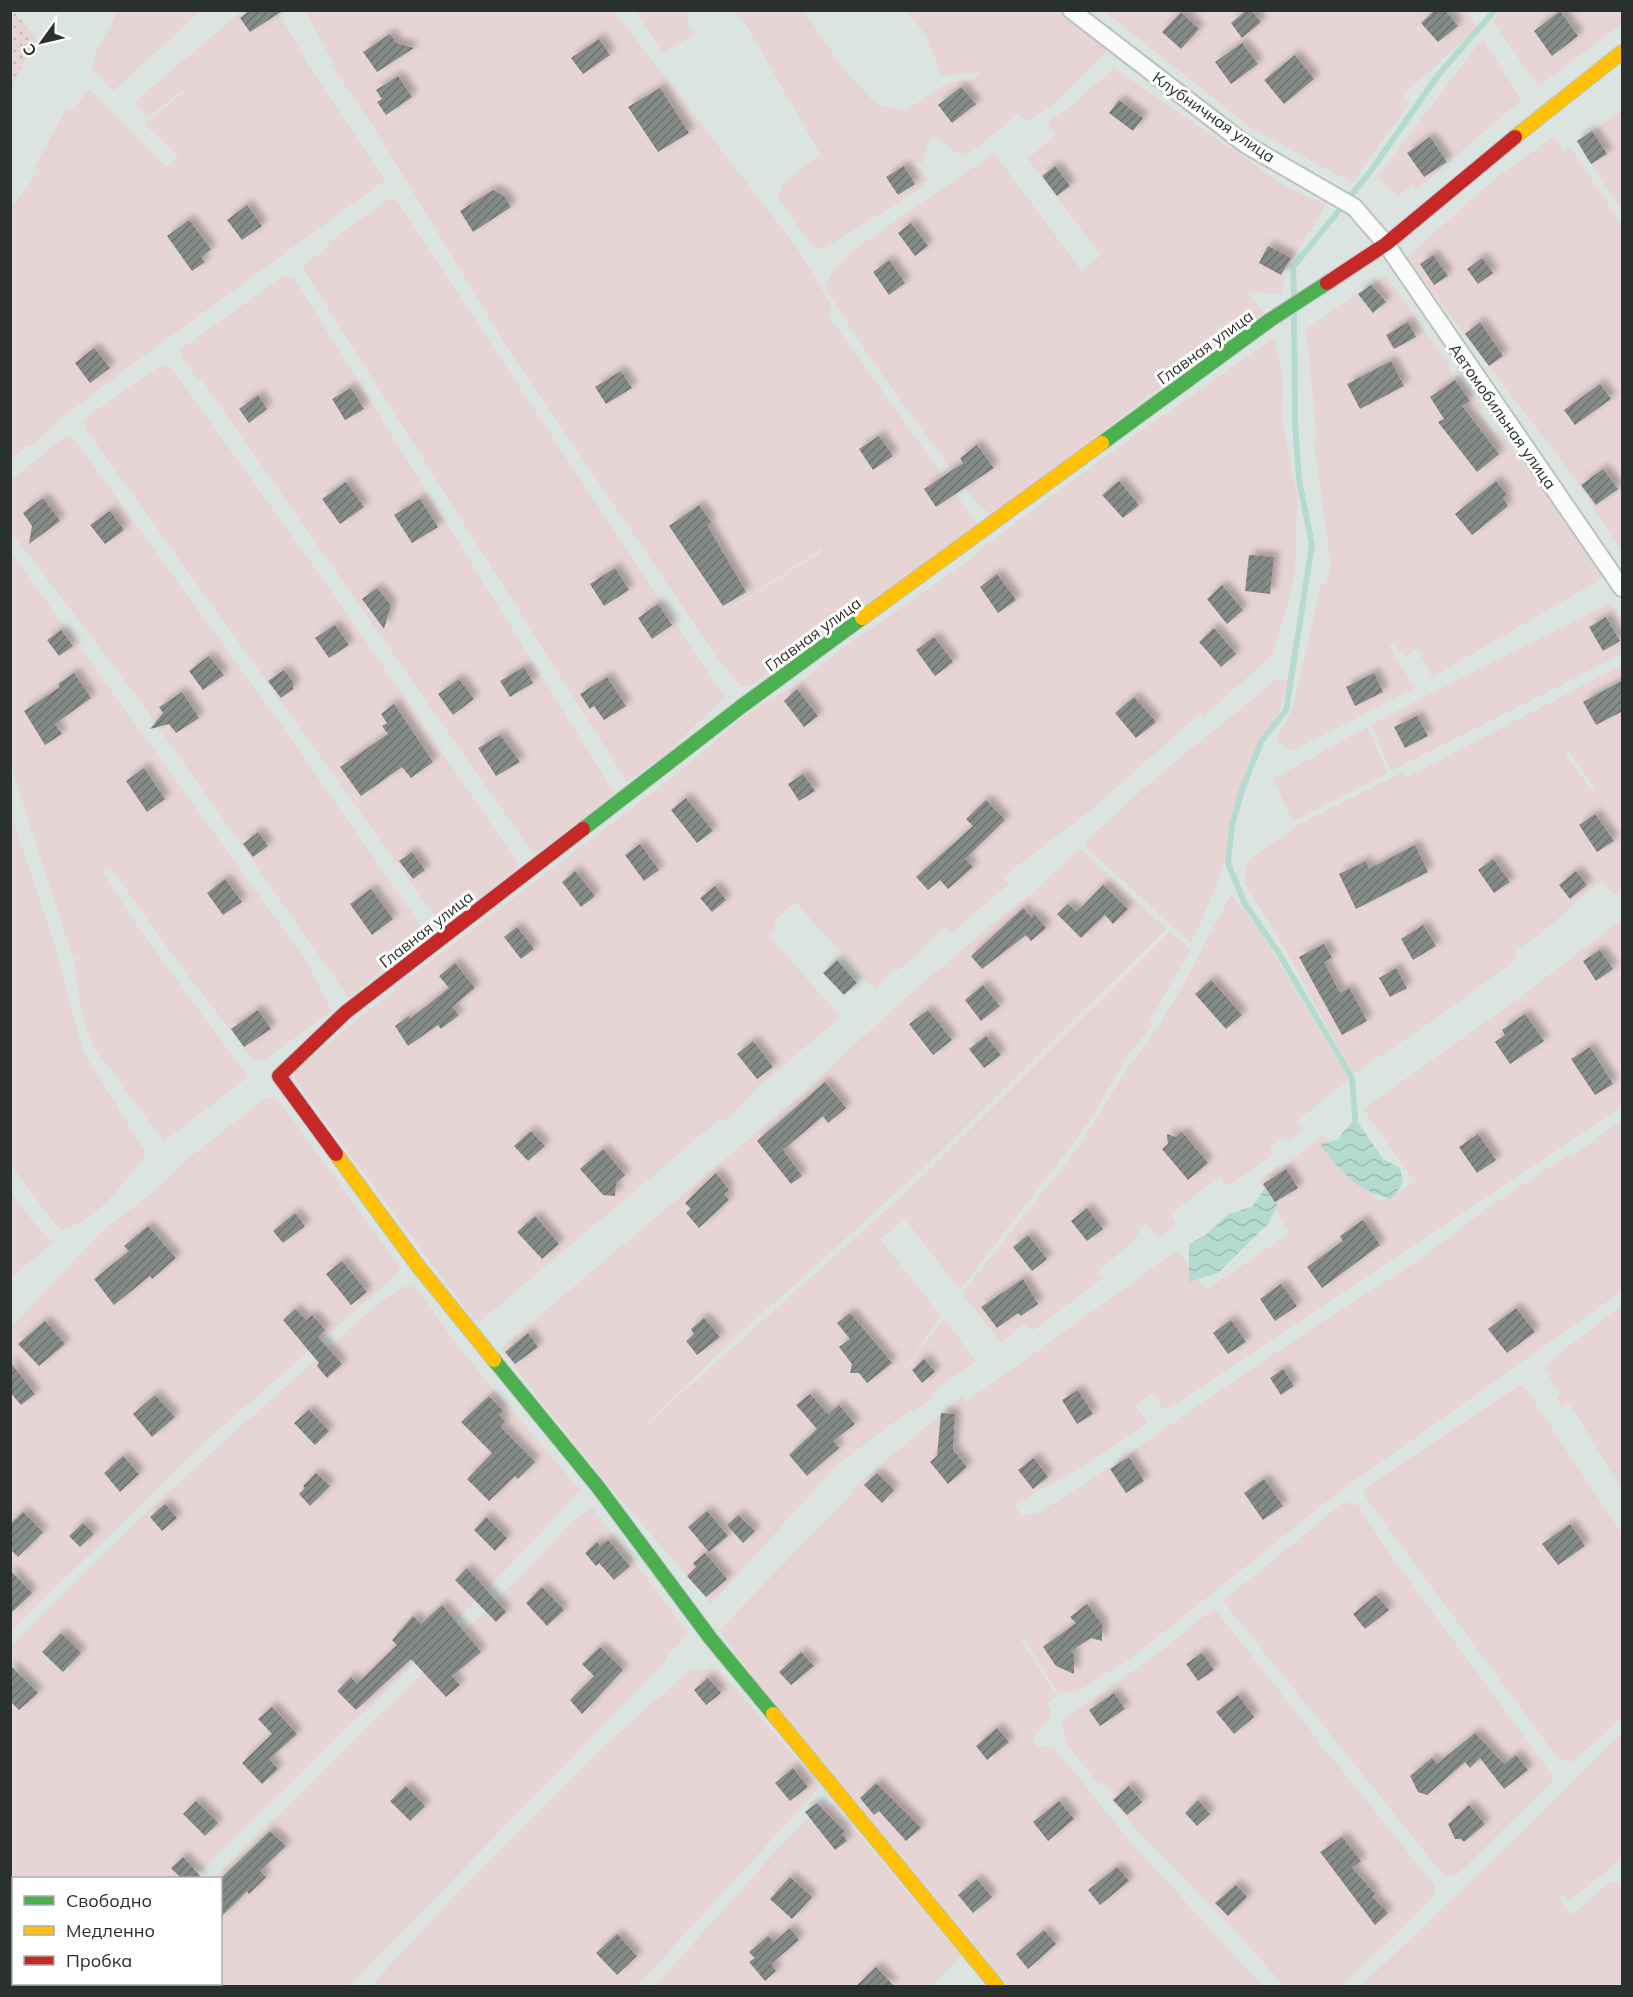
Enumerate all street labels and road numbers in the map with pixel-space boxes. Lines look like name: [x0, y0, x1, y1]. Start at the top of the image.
street label: Клубничная улица: [1149, 67, 1279, 167]
street label: Главная улица: [1153, 306, 1257, 388]
street label: Автомобильная улица: [1445, 339, 1561, 493]
street label: Главная улица: [761, 593, 865, 675]
street label: Главная улица: [375, 886, 477, 972]

